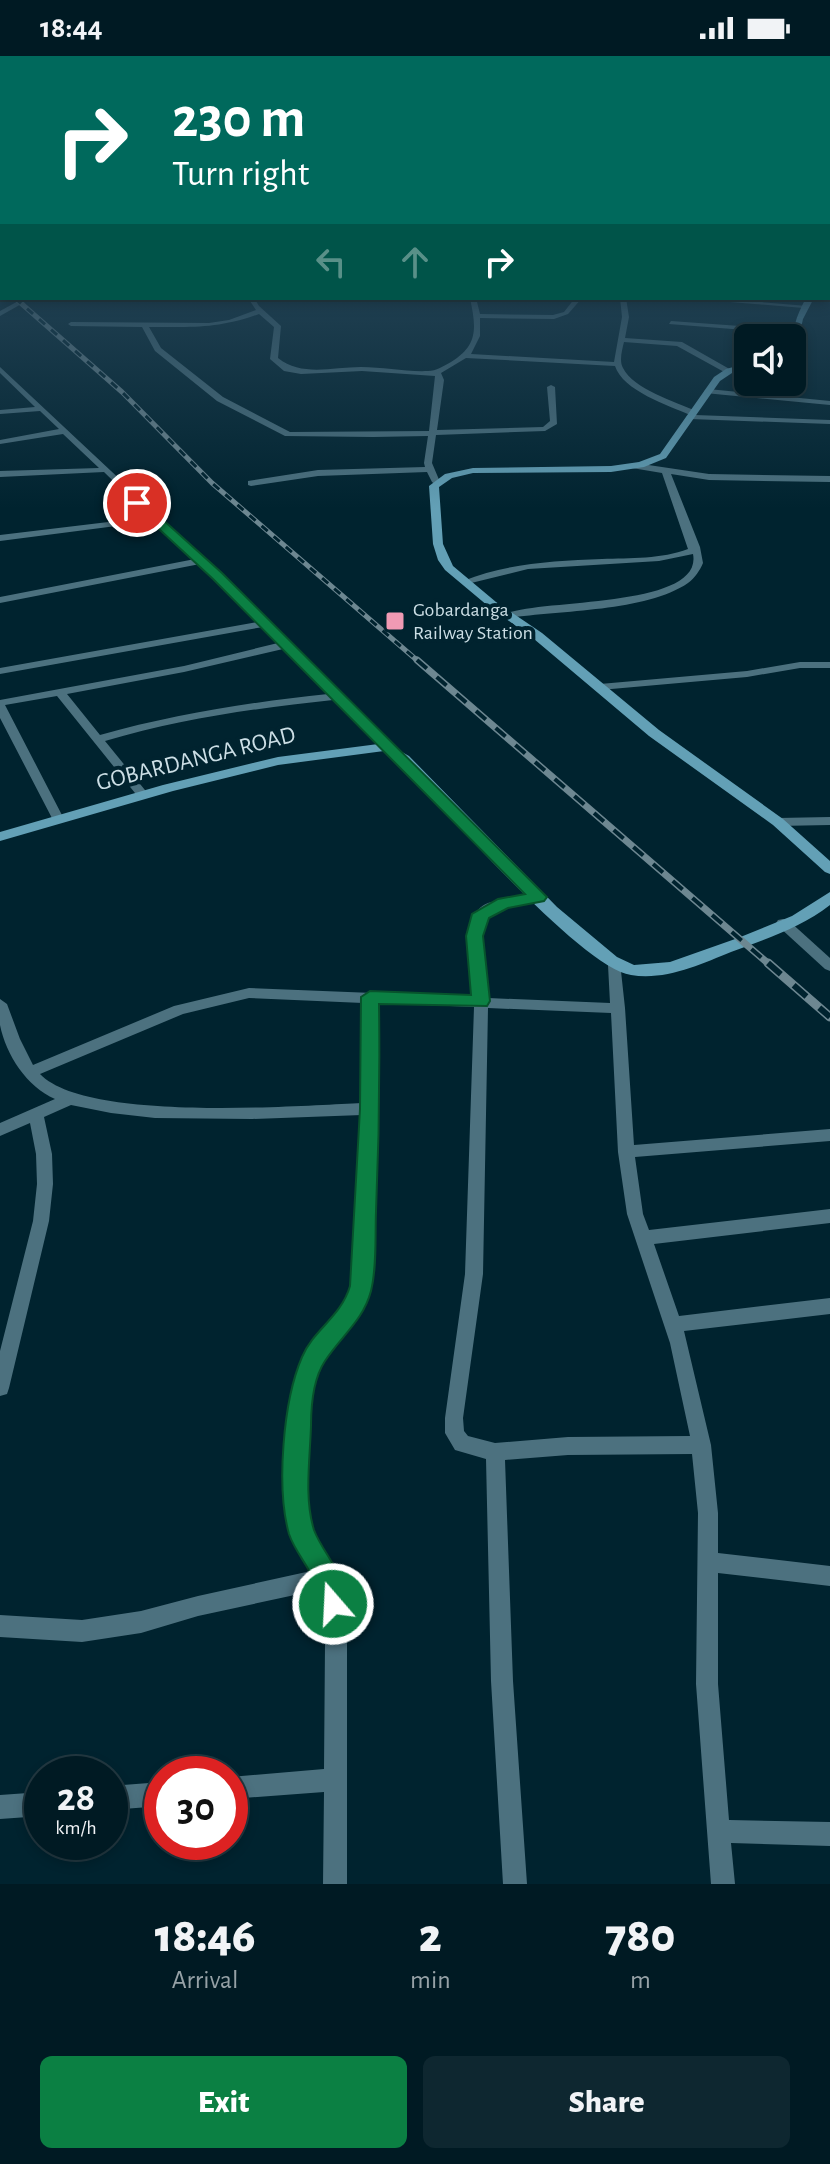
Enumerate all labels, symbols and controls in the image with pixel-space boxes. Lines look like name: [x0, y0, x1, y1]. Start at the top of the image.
text: 18:44: [40, 13, 103, 43]
icon: right: [40, 88, 144, 192]
text: 230 m: [172, 91, 305, 147]
text: Turn right: [172, 156, 309, 192]
icon: left: [309, 240, 353, 284]
icon: ahead: [393, 240, 437, 284]
icon: right: [477, 240, 521, 284]
map controls: [734, 324, 806, 396]
button: sound: [734, 324, 806, 396]
pin: [103, 469, 171, 537]
icon: arrive: [115, 481, 159, 525]
place label: Gobardanga Railway Station: [413, 600, 533, 643]
marker: Gobardanga Railway Station: [384, 610, 406, 632]
street label: GOBARDANGA ROAD: [94, 723, 298, 795]
position arrow: [291, 1562, 375, 1646]
speed limit sign: 30: [144, 1756, 248, 1860]
text: 28: [57, 1778, 95, 1818]
text: km/h: [55, 1818, 97, 1838]
text: 18:46: [155, 1913, 255, 1961]
text: 2: [419, 1913, 442, 1961]
text: 780: [605, 1913, 675, 1961]
text: Arrival: [172, 1967, 238, 1993]
text: min: [410, 1967, 451, 1993]
text: m: [630, 1967, 651, 1993]
button: Exit: [40, 2056, 407, 2148]
button: Share: [423, 2056, 790, 2148]

